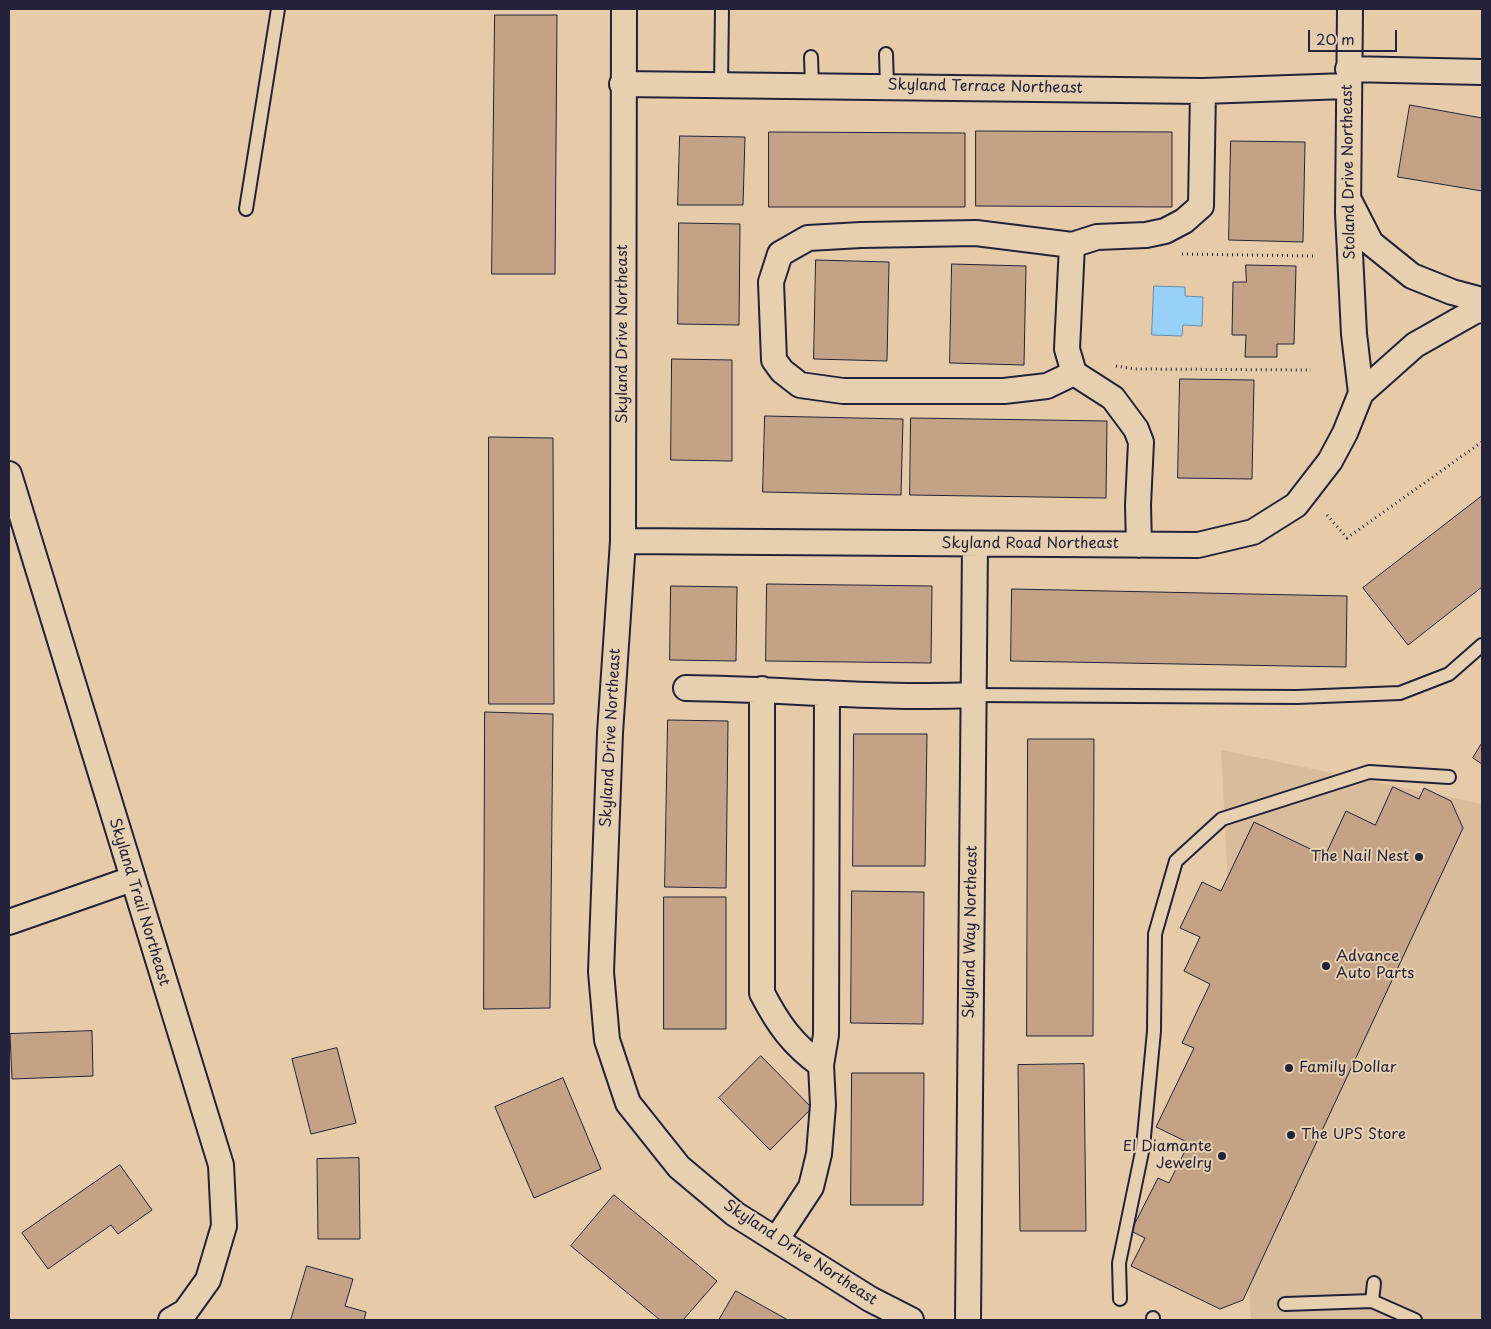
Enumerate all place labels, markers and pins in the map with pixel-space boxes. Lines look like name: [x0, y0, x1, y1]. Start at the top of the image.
place label: The Nail Nest: [1311, 848, 1409, 866]
marker: The Nail Nest: [1413, 851, 1425, 863]
place label: Advance Auto Parts: [1336, 948, 1414, 983]
marker: Advance Auto Parts: [1320, 960, 1332, 972]
place label: Family Dollar: [1299, 1059, 1397, 1077]
marker: Family Dollar: [1283, 1062, 1295, 1074]
place label: The UPS Store: [1301, 1126, 1406, 1144]
marker: The UPS Store: [1285, 1129, 1297, 1141]
place label: El Diamante Jewelry: [1123, 1138, 1212, 1173]
marker: El Diamante Jewelry: [1216, 1150, 1228, 1162]

